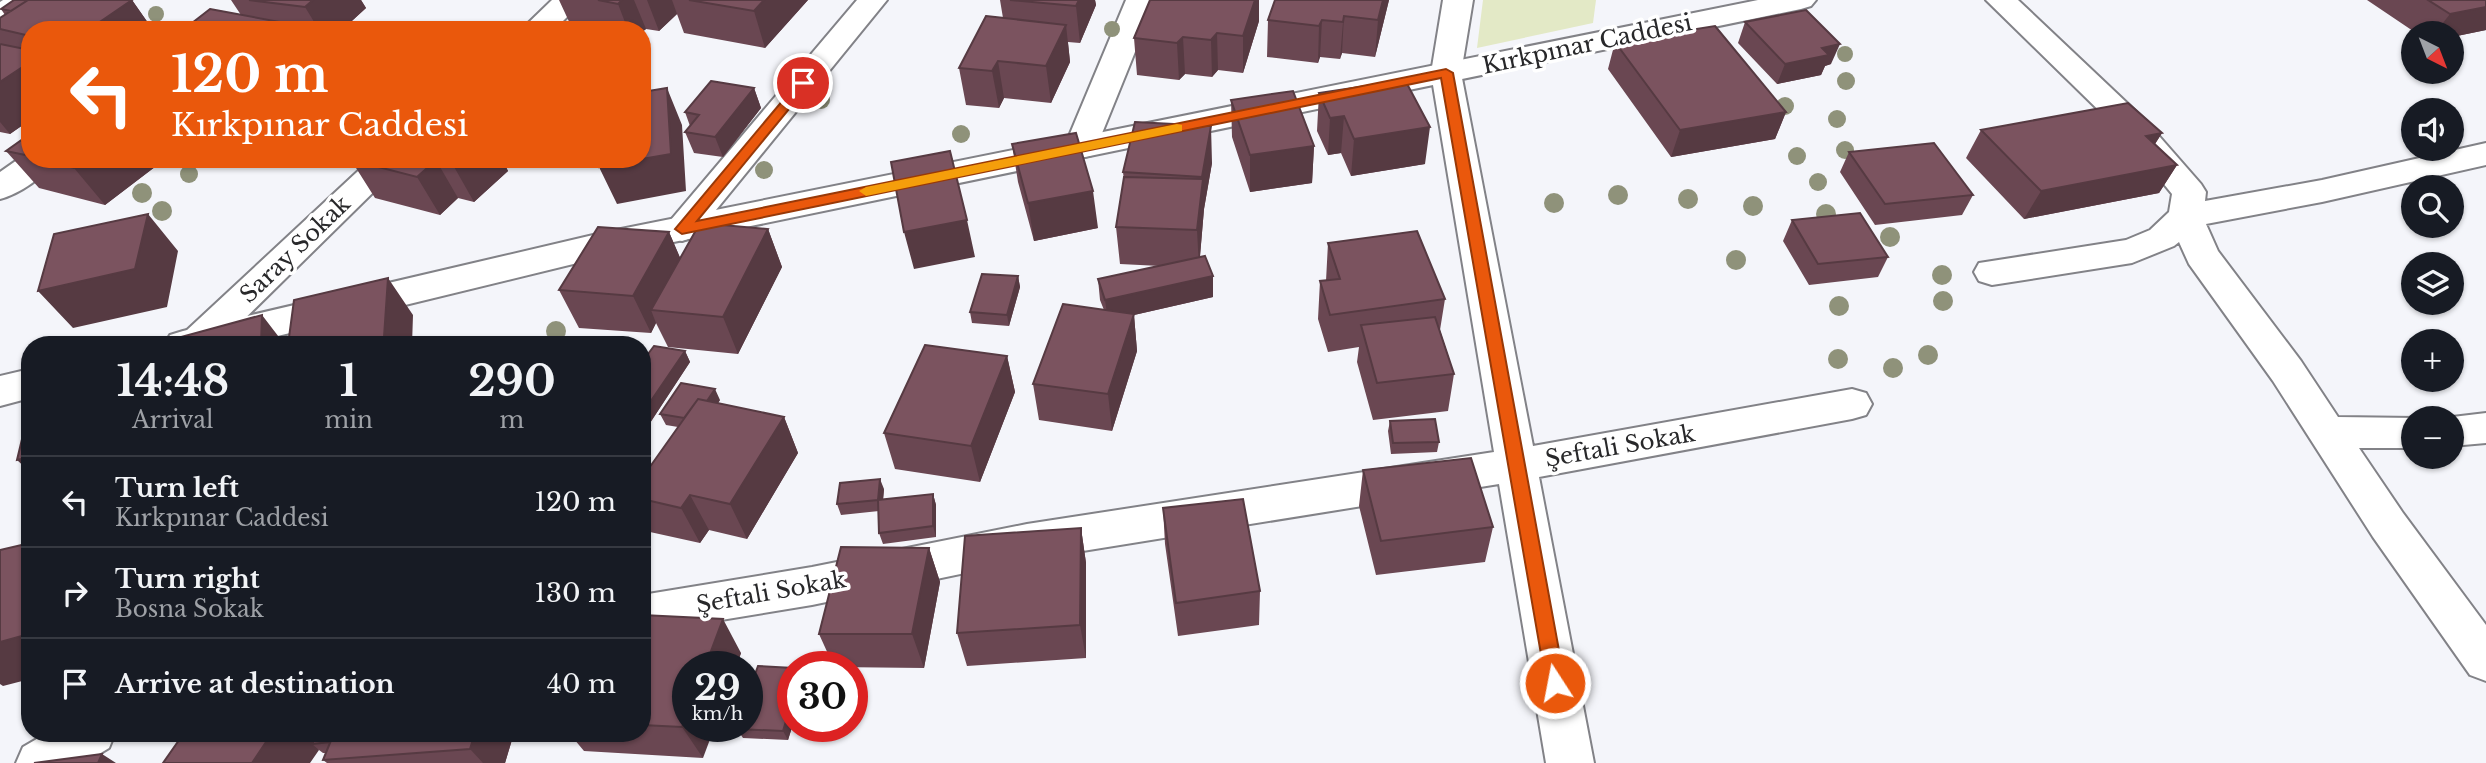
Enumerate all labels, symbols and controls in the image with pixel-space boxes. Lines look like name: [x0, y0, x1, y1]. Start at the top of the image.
street label: Kırkpınar Caddesi: [1480, 8, 1695, 80]
north arrow: [2401, 21, 2464, 84]
map controls: [2401, 21, 2464, 469]
text: 120 m: [171, 44, 329, 105]
icon: left: [56, 49, 147, 140]
pin: [773, 53, 833, 113]
icon: arrive: [784, 64, 822, 102]
button: sound: [2401, 98, 2464, 161]
text: Kırkpınar Caddesi: [171, 105, 468, 145]
button: search: [2401, 175, 2464, 238]
street label: Saray Sokak: [234, 189, 357, 309]
button: layers: [2401, 252, 2464, 315]
button: +: [2401, 329, 2464, 392]
text: 14:48: [116, 355, 229, 407]
text: 1: [340, 355, 358, 407]
text: 290: [468, 355, 556, 407]
text: Arrival: [132, 406, 213, 434]
text: min: [324, 406, 373, 434]
text: m: [500, 406, 524, 434]
button: −: [2401, 406, 2464, 469]
street label: Şeftali Sokak: [1543, 419, 1698, 473]
text: Turn left: [115, 472, 239, 504]
icon: left: [56, 483, 94, 521]
text: 120 m: [534, 486, 616, 518]
text: Kırkpınar Caddesi: [115, 504, 329, 532]
text: Turn right: [115, 563, 260, 595]
street label: Şeftali Sokak: [694, 565, 849, 619]
icon: right: [56, 574, 94, 612]
text: 130 m: [534, 577, 616, 609]
text: Bosna Sokak: [115, 595, 264, 623]
position arrow: [1518, 646, 1592, 720]
speed limit sign: 30: [777, 651, 868, 742]
icon: arrive: [56, 665, 94, 703]
text: 29: [694, 666, 741, 709]
text: Arrive at destination: [115, 668, 395, 700]
text: 40 m: [547, 668, 616, 700]
text: km/h: [692, 703, 743, 725]

